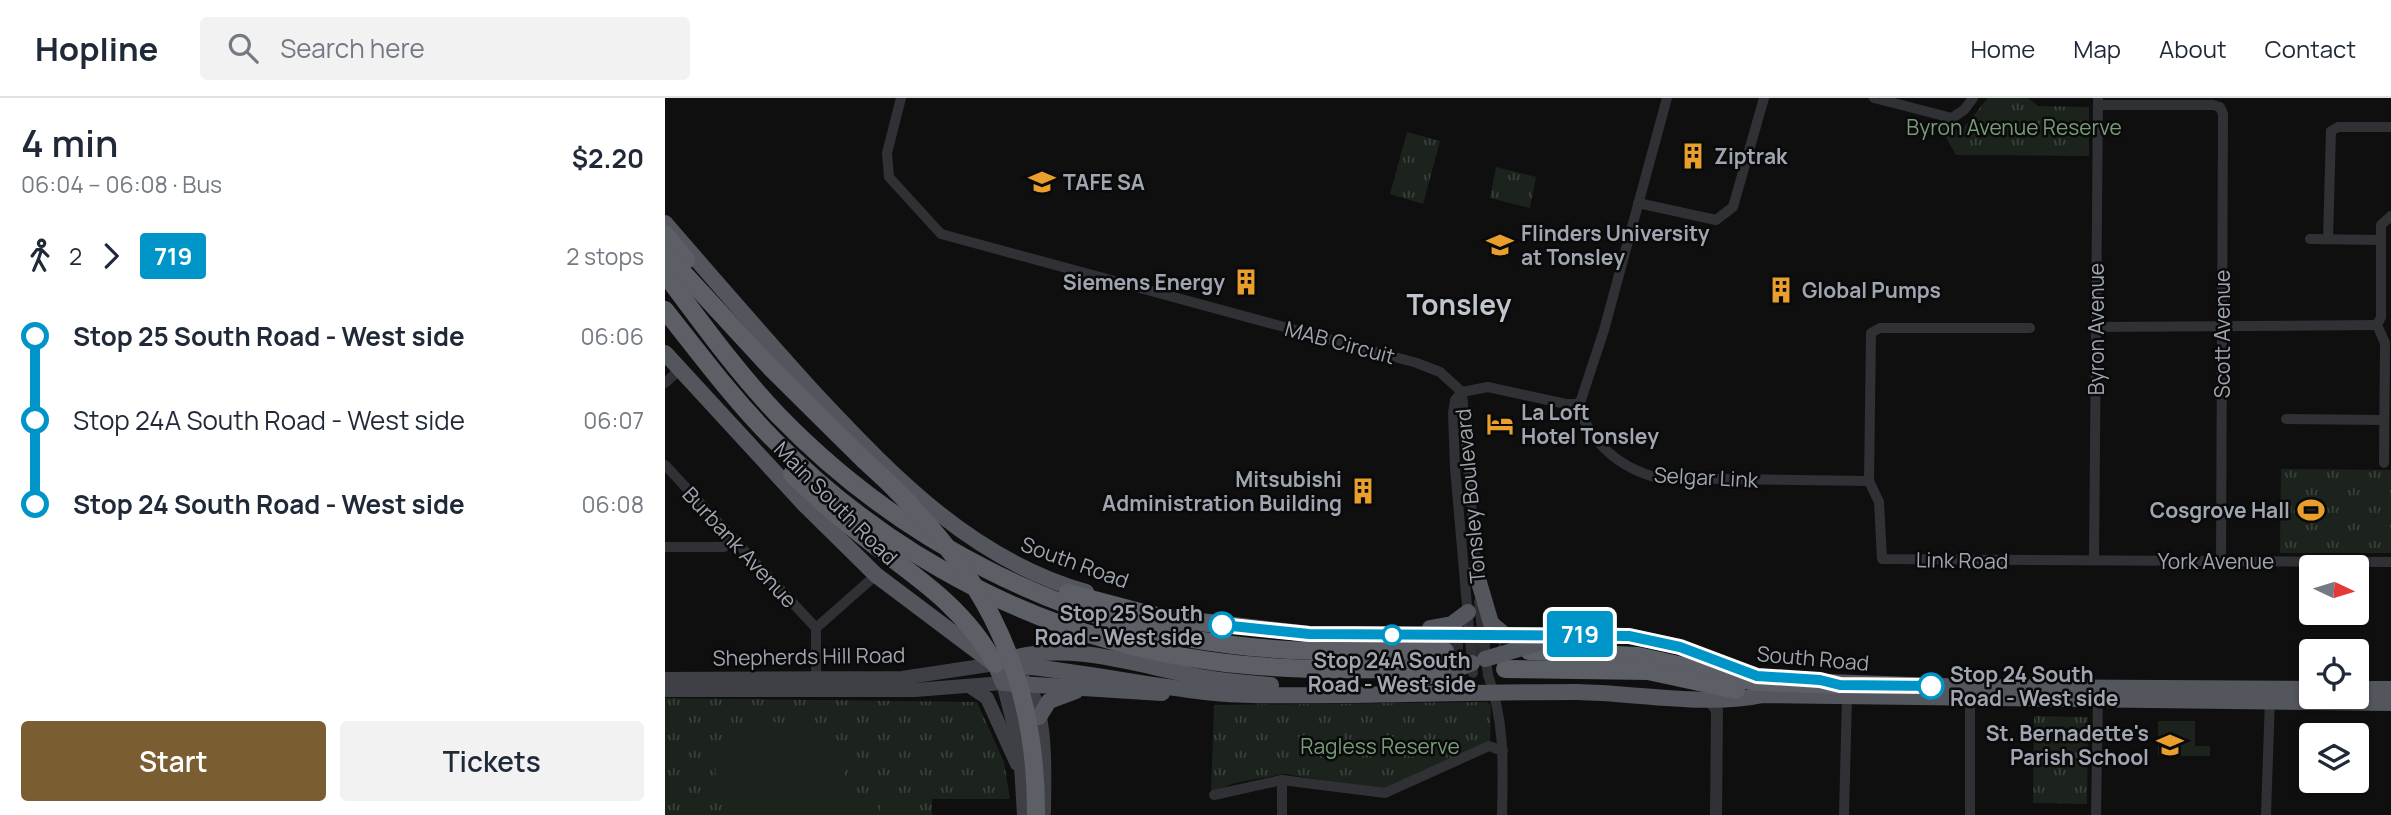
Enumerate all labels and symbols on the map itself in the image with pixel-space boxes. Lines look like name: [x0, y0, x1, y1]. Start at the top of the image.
park label: Byron Avenue Reserve: [1906, 113, 2122, 141]
building icon: Ziptrak: [1678, 141, 1708, 171]
place label: Ziptrak: [1714, 142, 1788, 170]
school or university icon: TAFE SA: [1027, 167, 1057, 197]
place label: TAFE SA: [1063, 168, 1145, 196]
place label: Flinders University at Tonsley: [1521, 219, 1710, 271]
school or university icon: Flinders University at Tonsley: [1485, 230, 1515, 260]
street label: Byron Avenue: [2082, 263, 2110, 395]
building icon: Siemens Energy: [1231, 267, 1261, 297]
place label: Siemens Energy: [1063, 268, 1225, 296]
street label: Scott Avenue: [2208, 270, 2236, 398]
building icon: Global Pumps: [1766, 275, 1796, 305]
place label: Global Pumps: [1802, 276, 1941, 304]
district label: Tonsley: [1407, 285, 1512, 323]
street label: MAB Circuit: [1282, 314, 1398, 370]
place label: La Loft Hotel Tonsley: [1521, 398, 1659, 450]
street label: Tonsley Boulevard: [1448, 408, 1492, 584]
hotel icon: La Loft Hotel Tonsley: [1485, 409, 1515, 439]
street label: Main South Road: [768, 435, 904, 571]
street label: Selgar Link: [1653, 460, 1759, 494]
place label: Mitsubishi Administration Building: [1102, 465, 1342, 517]
building icon: Mitsubishi Administration Building: [1348, 476, 1378, 506]
street label: Burbank Avenue: [677, 480, 803, 614]
sports icon: Cosgrove Hall: [2296, 495, 2326, 525]
place label: Cosgrove Hall: [2150, 496, 2290, 524]
street label: South Road: [1017, 530, 1133, 594]
street label: Link Road: [1916, 545, 2008, 575]
street label: York Avenue: [2158, 547, 2274, 575]
north arrow: [2299, 555, 2369, 625]
place label: Stop 25 South Road - West side: [1034, 599, 1203, 651]
line badge: 719: [1540, 611, 1620, 657]
marker: Stop 25 South Road - West side: [1209, 612, 1235, 638]
marker: Stop 24A South Road - West side: [1382, 625, 1402, 645]
street label: South Road: [1756, 639, 1870, 677]
street label: Shepherds Hill Road: [712, 640, 906, 672]
place label: Stop 24A South Road - West side: [1308, 646, 1476, 698]
place label: Stop 24 South Road - West side: [1950, 660, 2119, 712]
marker: Stop 24 South Road - West side: [1918, 673, 1944, 699]
place label: St. Bernadette's Parish School: [1986, 719, 2149, 771]
school or university icon: St. Bernadette's Parish School: [2155, 730, 2185, 760]
park label: Ragless Reserve: [1300, 732, 1460, 760]

